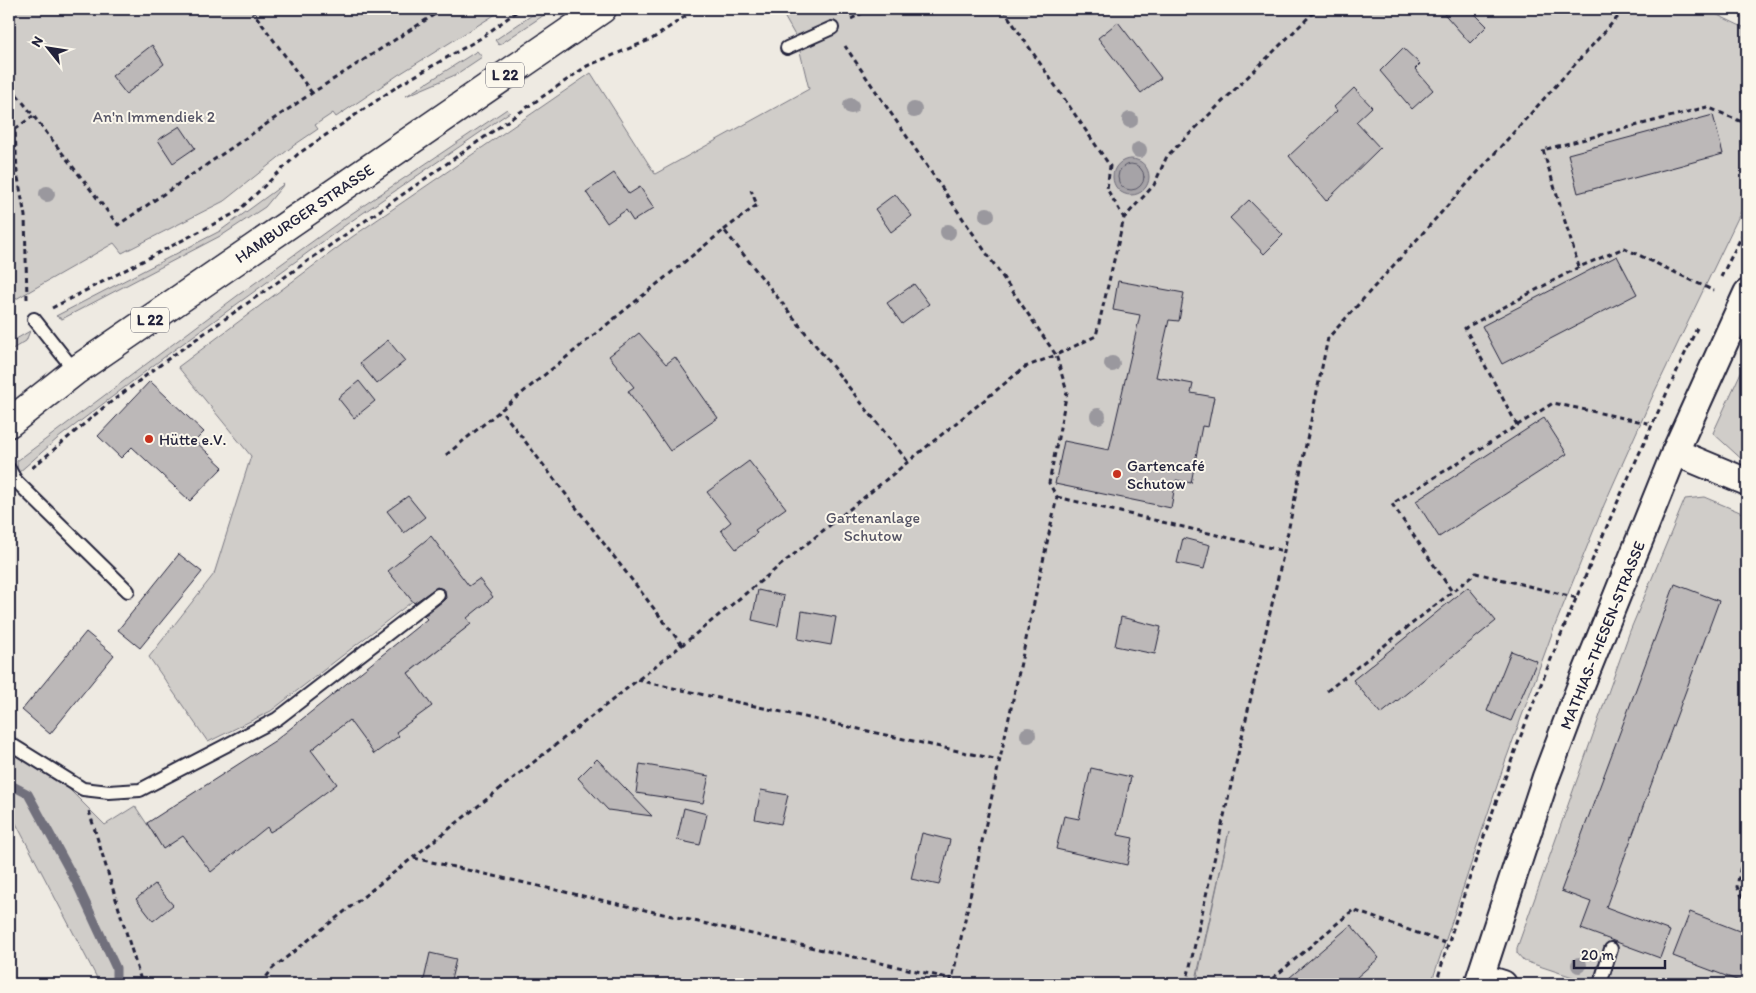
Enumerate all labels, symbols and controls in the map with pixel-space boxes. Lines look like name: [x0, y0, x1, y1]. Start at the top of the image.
north arrow: [22, 22, 72, 72]
text: N: [27, 33, 47, 50]
road number: L 22: [486, 62, 524, 88]
park label: An'n Immendiek 2: [93, 107, 216, 126]
street label: HAMBURGER STRASSE: [231, 160, 377, 267]
road number: L 22: [131, 308, 169, 332]
place label: Hütte e.V.: [159, 430, 227, 449]
marker: Hütte e.V.: [143, 433, 155, 445]
place label: Gartencafé Schutow: [1127, 456, 1205, 493]
marker: Gartencafé Schutow: [1111, 468, 1123, 480]
park label: Gartenanlage Schutow: [826, 508, 920, 545]
street label: MATHIAS-THESEN-STRASSE: [1556, 538, 1649, 732]
scale bar: [1574, 938, 1665, 970]
text: 20 m: [1581, 946, 1615, 964]

